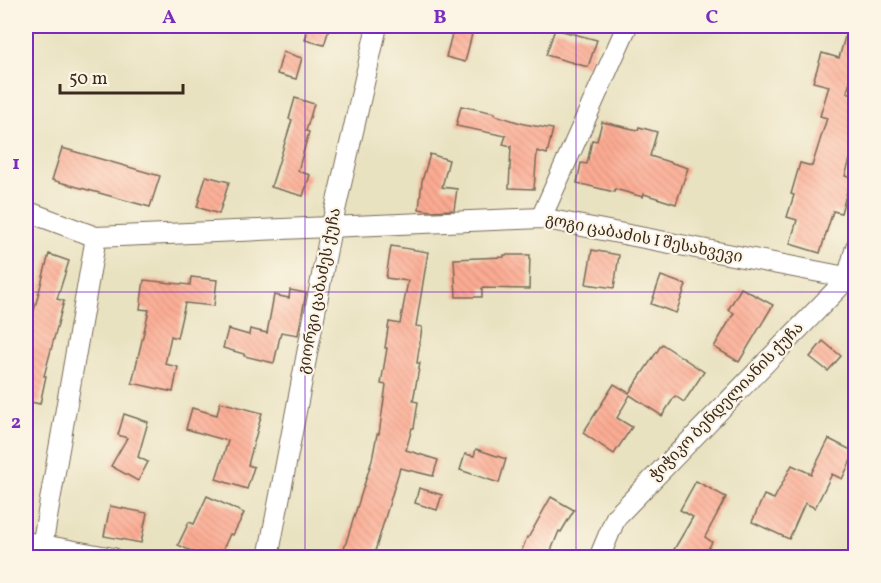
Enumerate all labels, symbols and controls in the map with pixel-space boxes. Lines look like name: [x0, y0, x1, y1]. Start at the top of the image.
text: A: [162, 4, 176, 32]
text: B: [433, 4, 447, 32]
text: C: [706, 4, 719, 32]
scale bar: [60, 57, 183, 95]
text: 50 m: [69, 67, 108, 92]
text: 1: [12, 150, 20, 178]
street label: გიორგი ცაბაძეს ქუჩა: [293, 206, 347, 376]
street label: გოგი ცაბაძის I შესახვევი: [543, 209, 745, 269]
street label: ჭიჭიკო ბენდელიანის ქუჩა: [645, 318, 809, 486]
text: 2: [11, 409, 21, 437]

